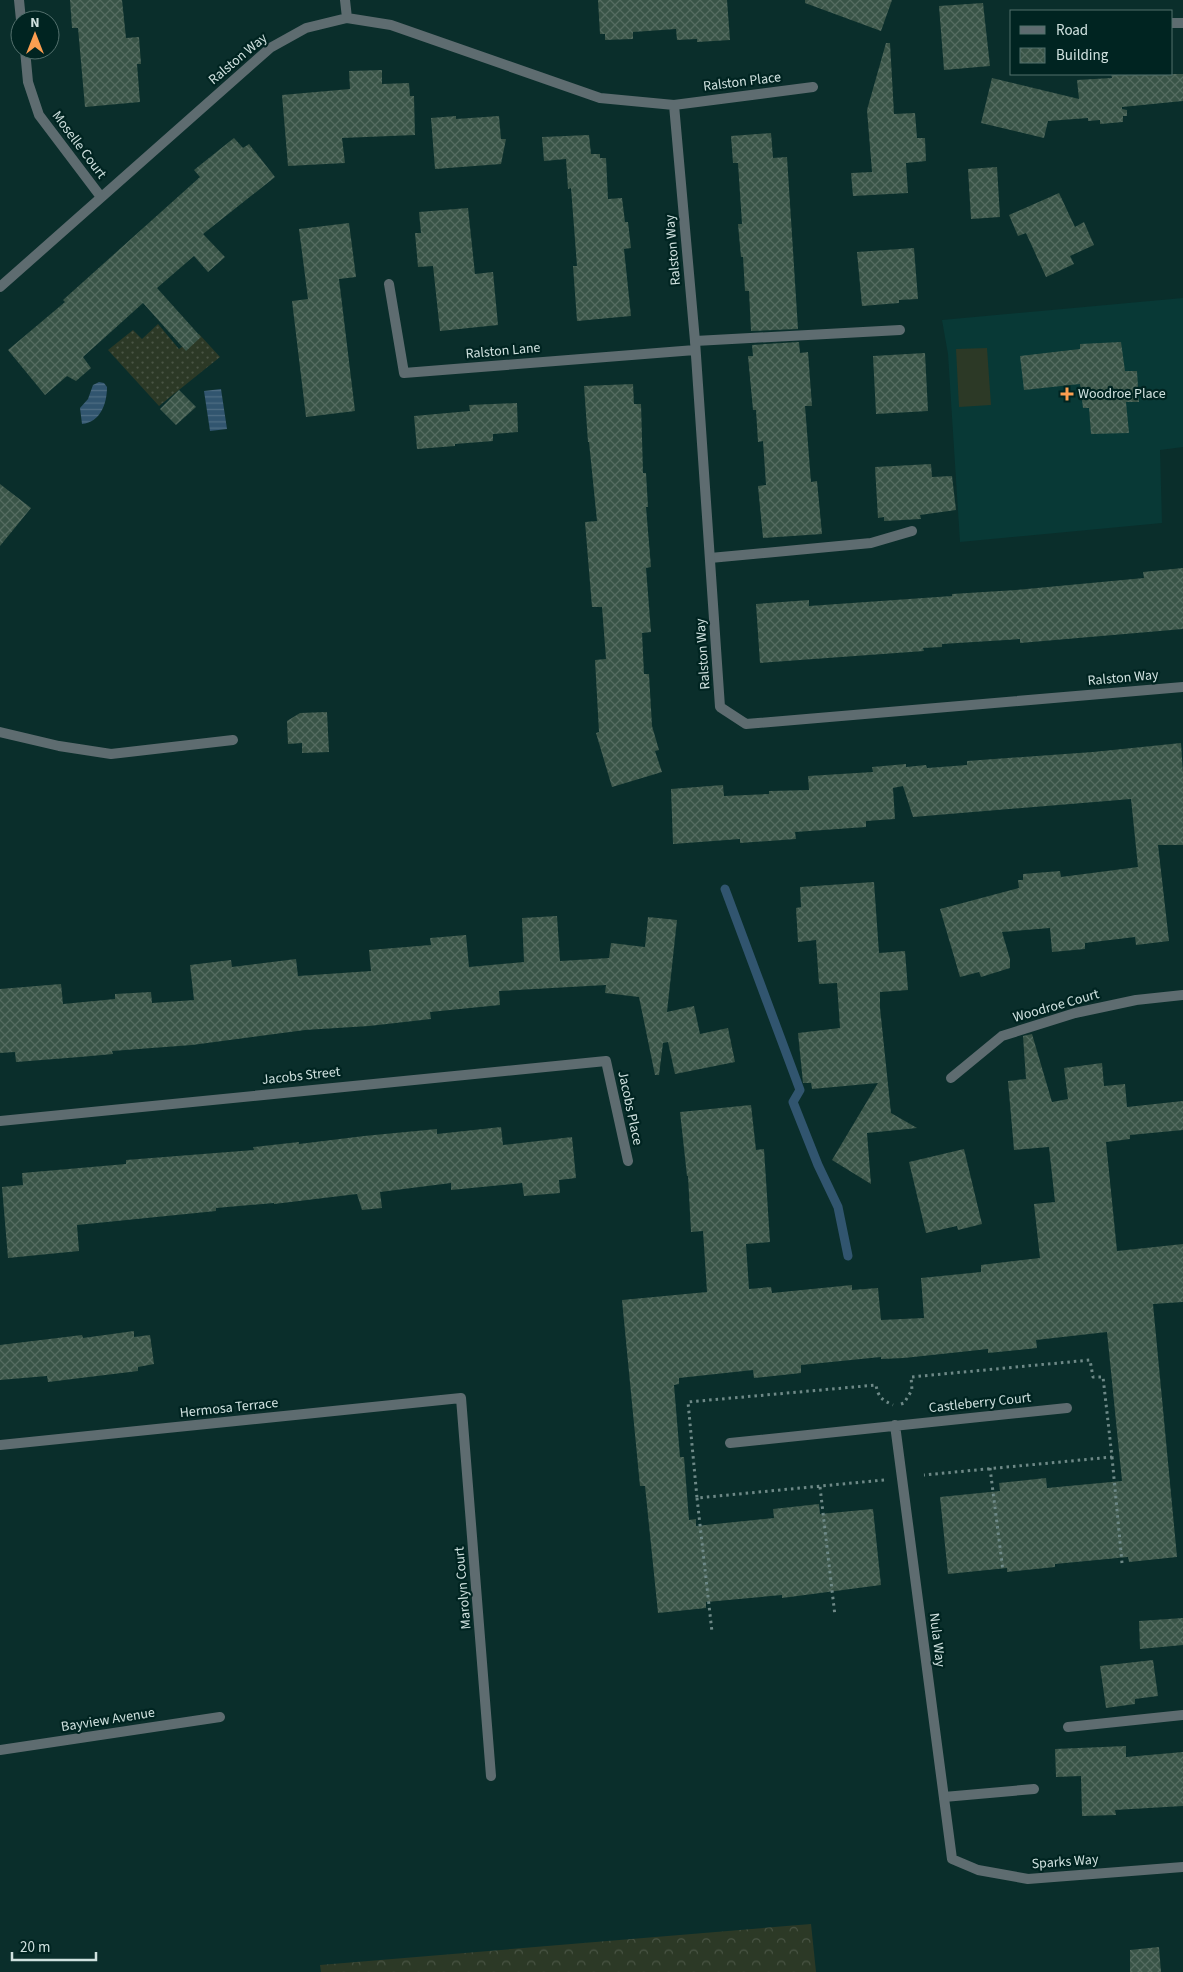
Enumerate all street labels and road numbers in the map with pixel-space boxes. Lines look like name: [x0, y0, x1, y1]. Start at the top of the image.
street label: Ralston Way: [204, 28, 272, 90]
street label: Ralston Place: [702, 67, 782, 97]
street label: Moselle Court: [47, 107, 111, 183]
street label: Ralston Way: [660, 213, 686, 286]
street label: Ralston Lane: [465, 338, 541, 364]
street label: Ralston Way: [691, 617, 715, 690]
street label: Ralston Way: [1087, 665, 1160, 691]
street label: Woodroe Court: [1011, 984, 1102, 1028]
street label: Jacobs Street: [261, 1062, 342, 1090]
street label: Jacobs Place: [612, 1069, 648, 1147]
street label: Castleberry Court: [928, 1388, 1032, 1418]
street label: Hermosa Terrace: [179, 1393, 279, 1423]
street label: Marolyn Court: [449, 1546, 477, 1630]
street label: Nula Way: [924, 1612, 950, 1669]
street label: Bayview Avenue: [60, 1703, 156, 1737]
street label: Sparks Way: [1031, 1850, 1100, 1874]

